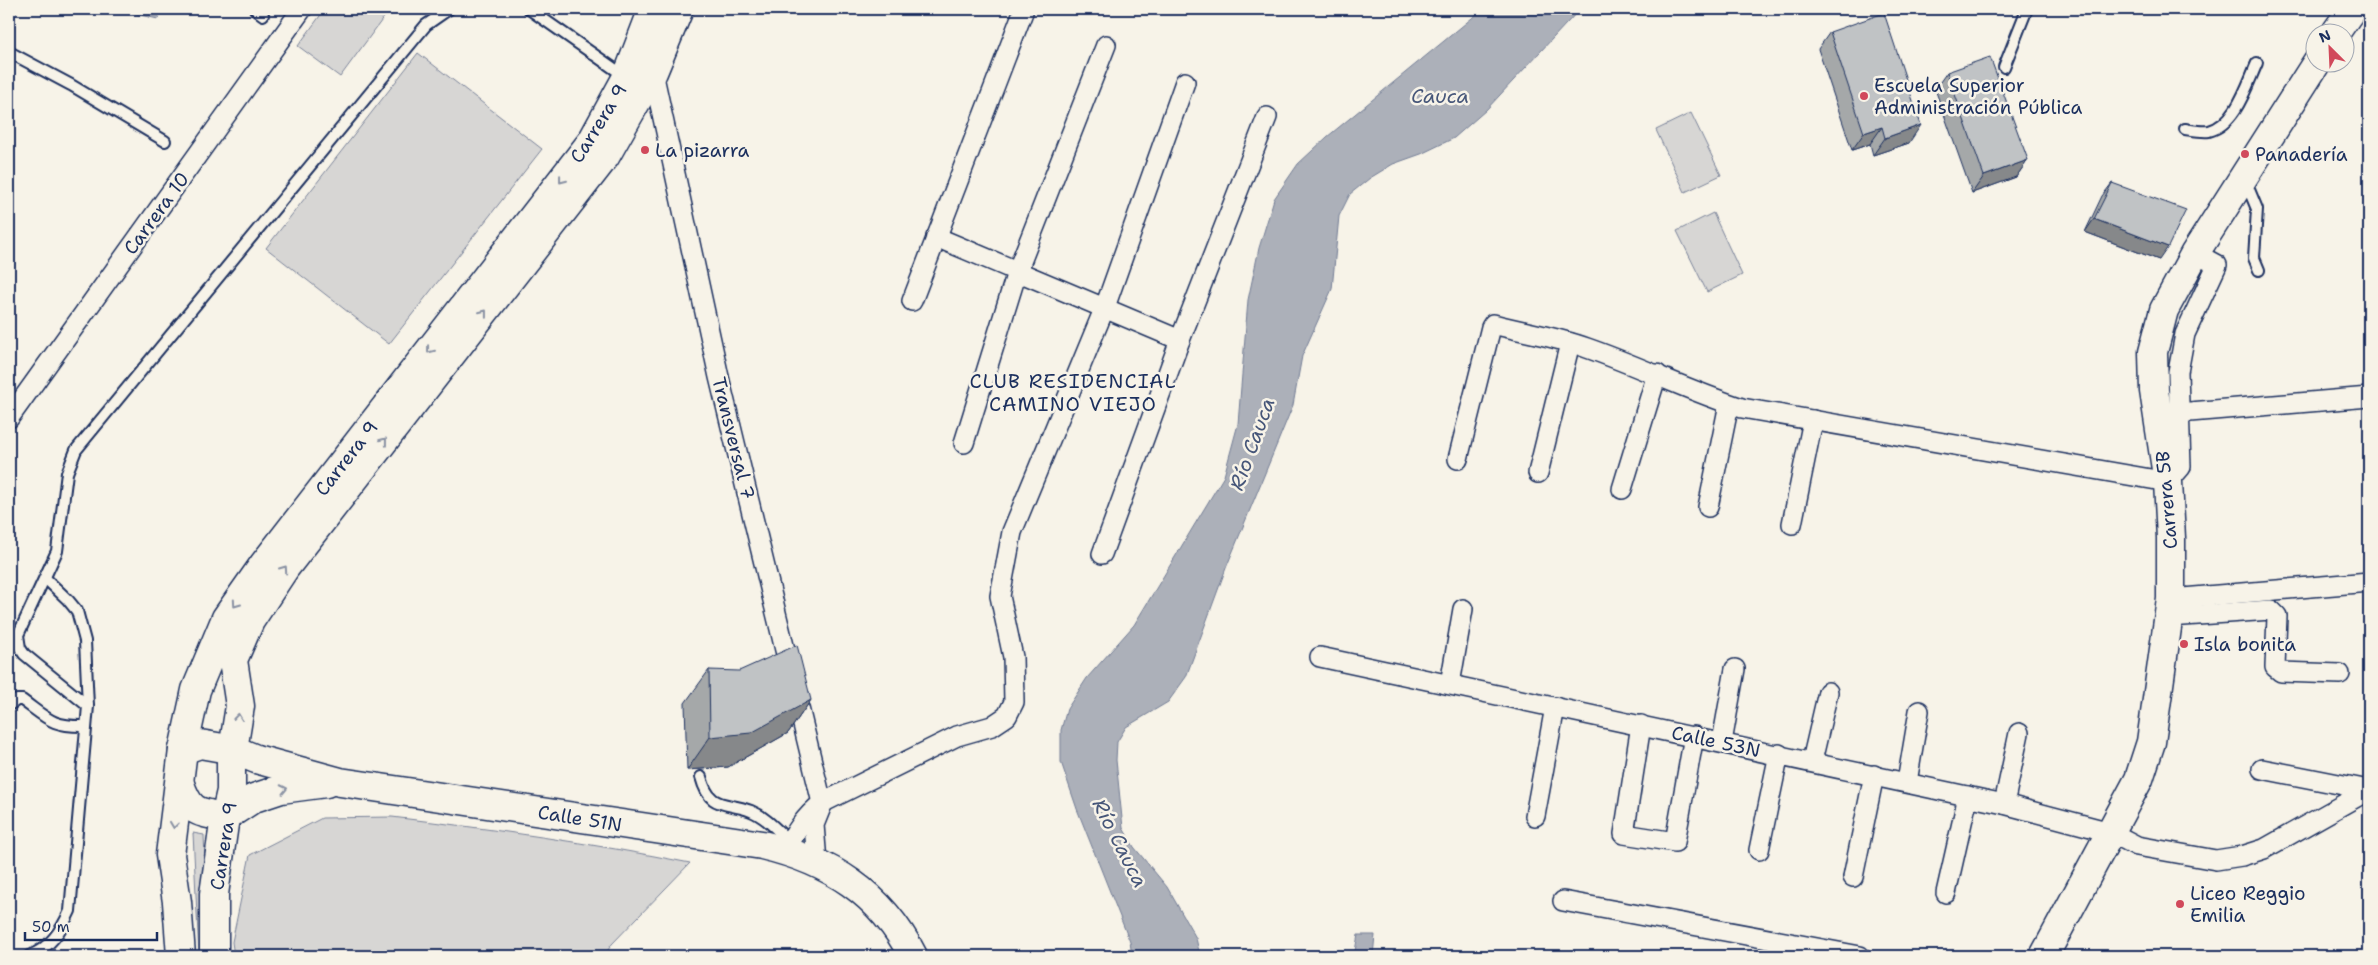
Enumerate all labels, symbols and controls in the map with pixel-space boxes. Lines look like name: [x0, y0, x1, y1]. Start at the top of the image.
north arrow: [2306, 22, 2356, 72]
text: N: [2316, 26, 2333, 47]
place label: Escuela Superior Administración Pública: [1874, 73, 2083, 120]
street label: Carrera 9: [564, 79, 633, 168]
water label: Cauca: [1411, 83, 1469, 109]
marker: Escuela Superior Administración Pública: [1858, 90, 1870, 102]
place label: La pizarra: [655, 138, 749, 163]
place label: Panadería: [2255, 142, 2348, 167]
marker: La pizarra: [639, 144, 651, 156]
marker: Panadería: [2239, 148, 2251, 160]
street label: Carrera 10: [118, 167, 195, 260]
one-way arrow: [559, 174, 567, 183]
one-way arrow: [478, 310, 486, 319]
one-way arrow: [427, 344, 436, 354]
district label: CLUB RESIDENCIAL CAMINO VIEJO: [969, 368, 1177, 417]
street label: Transversal 7: [706, 375, 761, 502]
water label: Río Cauca: [1223, 394, 1281, 494]
street label: Carrera 9: [309, 416, 384, 501]
one-way arrow: [378, 438, 386, 447]
street label: Carrera 5B: [2150, 450, 2183, 550]
one-way arrow: [278, 565, 287, 575]
one-way arrow: [233, 598, 242, 608]
place label: Isla bonita: [2194, 632, 2296, 657]
marker: Isla bonita: [2178, 638, 2190, 650]
one-way arrow: [232, 713, 243, 721]
street label: Calle 53N: [1669, 720, 1763, 763]
one-way arrow: [280, 784, 289, 795]
water label: Río Cauca: [1087, 794, 1153, 892]
street label: Carrera 9: [204, 800, 243, 892]
street label: Calle 51N: [536, 800, 624, 837]
one-way arrow: [169, 822, 180, 830]
place label: Liceo Reggio Emilia: [2190, 881, 2305, 928]
marker: Liceo Reggio Emilia: [2174, 898, 2186, 910]
scale bar: [25, 910, 158, 942]
text: 50 m: [32, 917, 70, 937]

